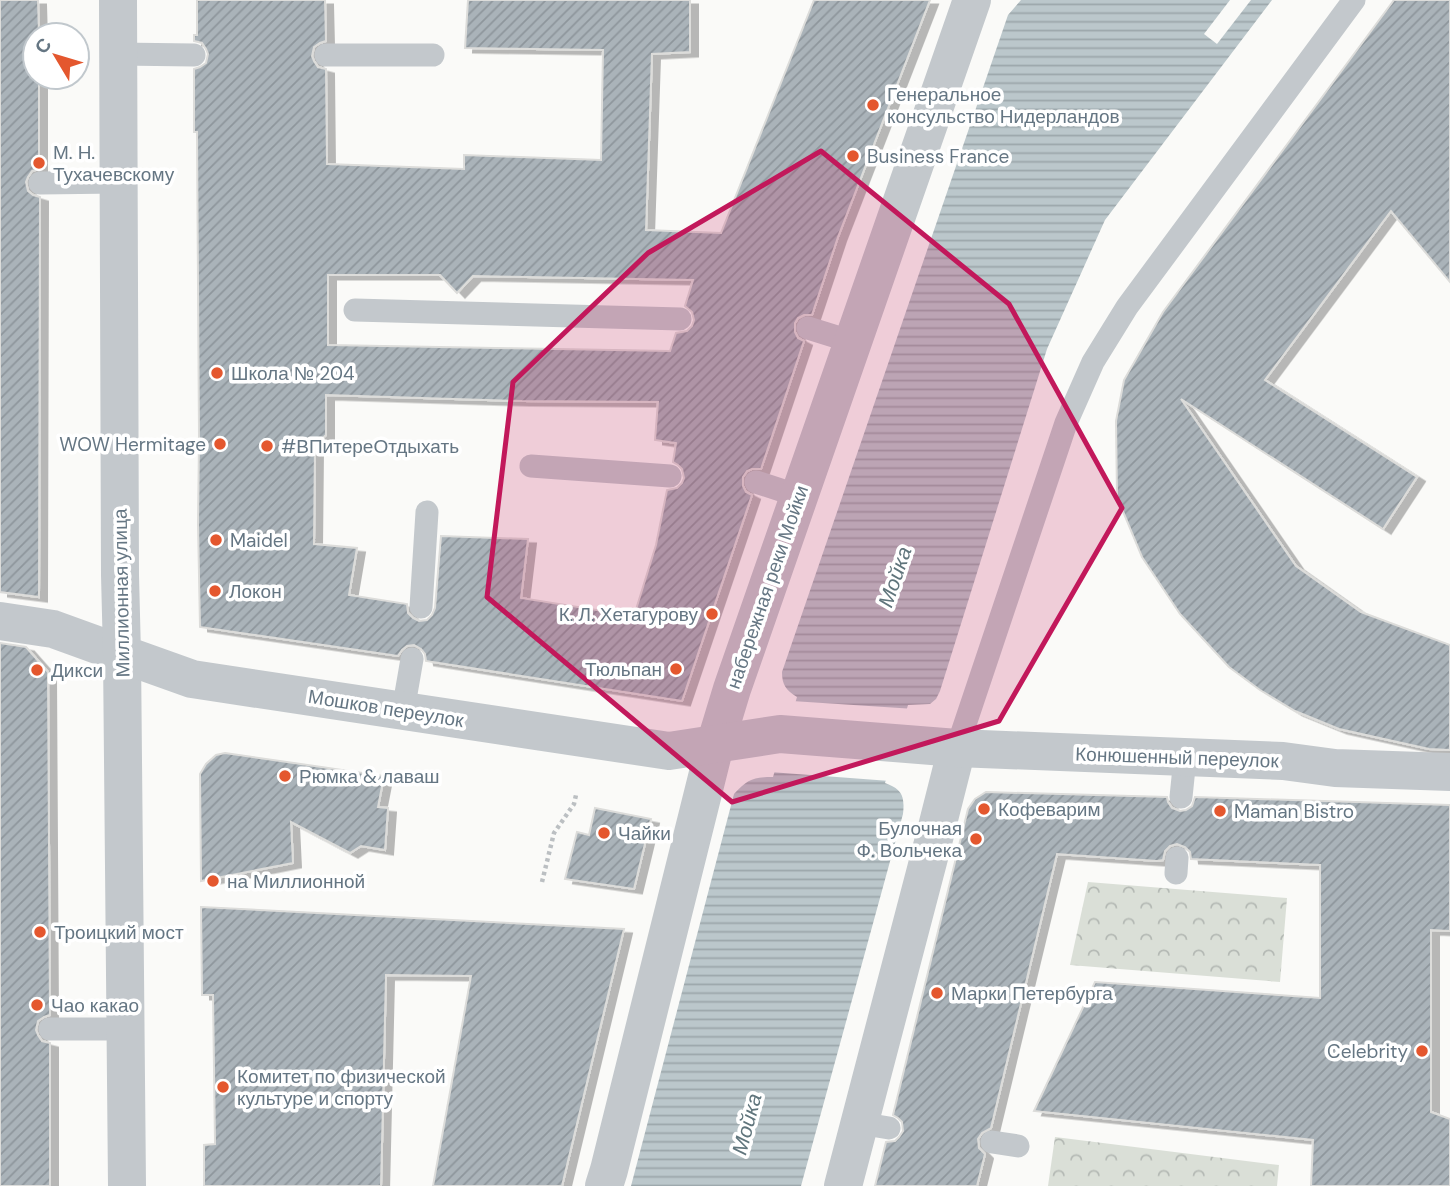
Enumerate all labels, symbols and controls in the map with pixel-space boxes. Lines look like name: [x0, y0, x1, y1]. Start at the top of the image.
north arrow: [21, 21, 91, 91]
text: С: [29, 33, 57, 59]
place label: Генеральное консульство Нидерландов: [887, 82, 1120, 129]
marker: Генеральное консульство Нидерландов: [865, 97, 881, 113]
place label: М. Н. Тухачевскому: [53, 140, 175, 187]
place label: Business France: [867, 144, 1009, 169]
marker: Business France: [845, 148, 861, 164]
marker: М. Н. Тухачевскому: [31, 155, 47, 171]
place label: Школа № 204: [231, 361, 355, 386]
marker: Школа № 204: [209, 365, 225, 381]
place label: WOW Hermitage: [59, 432, 206, 457]
place label: #ВПитереОтдыхать: [281, 434, 459, 459]
marker: WOW Hermitage: [212, 436, 228, 452]
marker: #ВПитереОтдыхать: [259, 438, 275, 454]
street label: набережная реки Мойки: [721, 482, 814, 692]
street label: Миллионная улица: [108, 508, 135, 678]
place label: Maidel: [230, 528, 288, 553]
marker: Maidel: [208, 532, 224, 548]
water label: Мойка: [872, 543, 918, 611]
place label: Локон: [229, 579, 282, 604]
marker: Локон: [207, 583, 223, 599]
place label: К. Л. Хетагурову: [559, 602, 698, 627]
marker: К. Л. Хетагурову: [704, 606, 720, 622]
place label: Тюльпан: [585, 657, 662, 682]
place label: Дикси: [51, 658, 103, 683]
marker: Тюльпан: [668, 661, 684, 677]
marker: Дикси: [29, 662, 45, 678]
street label: Мошков переулок: [306, 684, 466, 733]
street label: Конюшенный переулок: [1075, 741, 1280, 774]
place label: Рюмка & лаваш: [299, 764, 439, 789]
marker: Рюмка & лаваш: [277, 768, 293, 784]
place label: Кофеварим: [998, 797, 1101, 822]
place label: Maman Bistro: [1234, 799, 1354, 824]
marker: Кофеварим: [976, 801, 992, 817]
marker: Maman Bistro: [1212, 803, 1228, 819]
place label: Булочная Ф. Вольчека: [856, 816, 962, 863]
place label: Чайки: [618, 821, 671, 846]
marker: Чайки: [596, 825, 612, 841]
marker: Булочная Ф. Вольчека: [968, 831, 984, 847]
place label: на Миллионной: [227, 869, 365, 894]
marker: на Миллионной: [205, 873, 221, 889]
place label: Троицкий мост: [54, 920, 184, 945]
marker: Троицкий мост: [32, 924, 48, 940]
place label: Марки Петербурга: [951, 981, 1113, 1006]
marker: Марки Петербурга: [929, 985, 945, 1001]
place label: Чао какао: [51, 993, 139, 1018]
marker: Чао какао: [29, 997, 45, 1013]
place label: Celebrity: [1327, 1039, 1408, 1064]
marker: Celebrity: [1414, 1043, 1430, 1059]
place label: Комитет по физической культуре и спорту: [237, 1064, 446, 1111]
marker: Комитет по физической культуре и спорту: [215, 1079, 231, 1095]
water label: Мойка: [725, 1090, 769, 1158]

